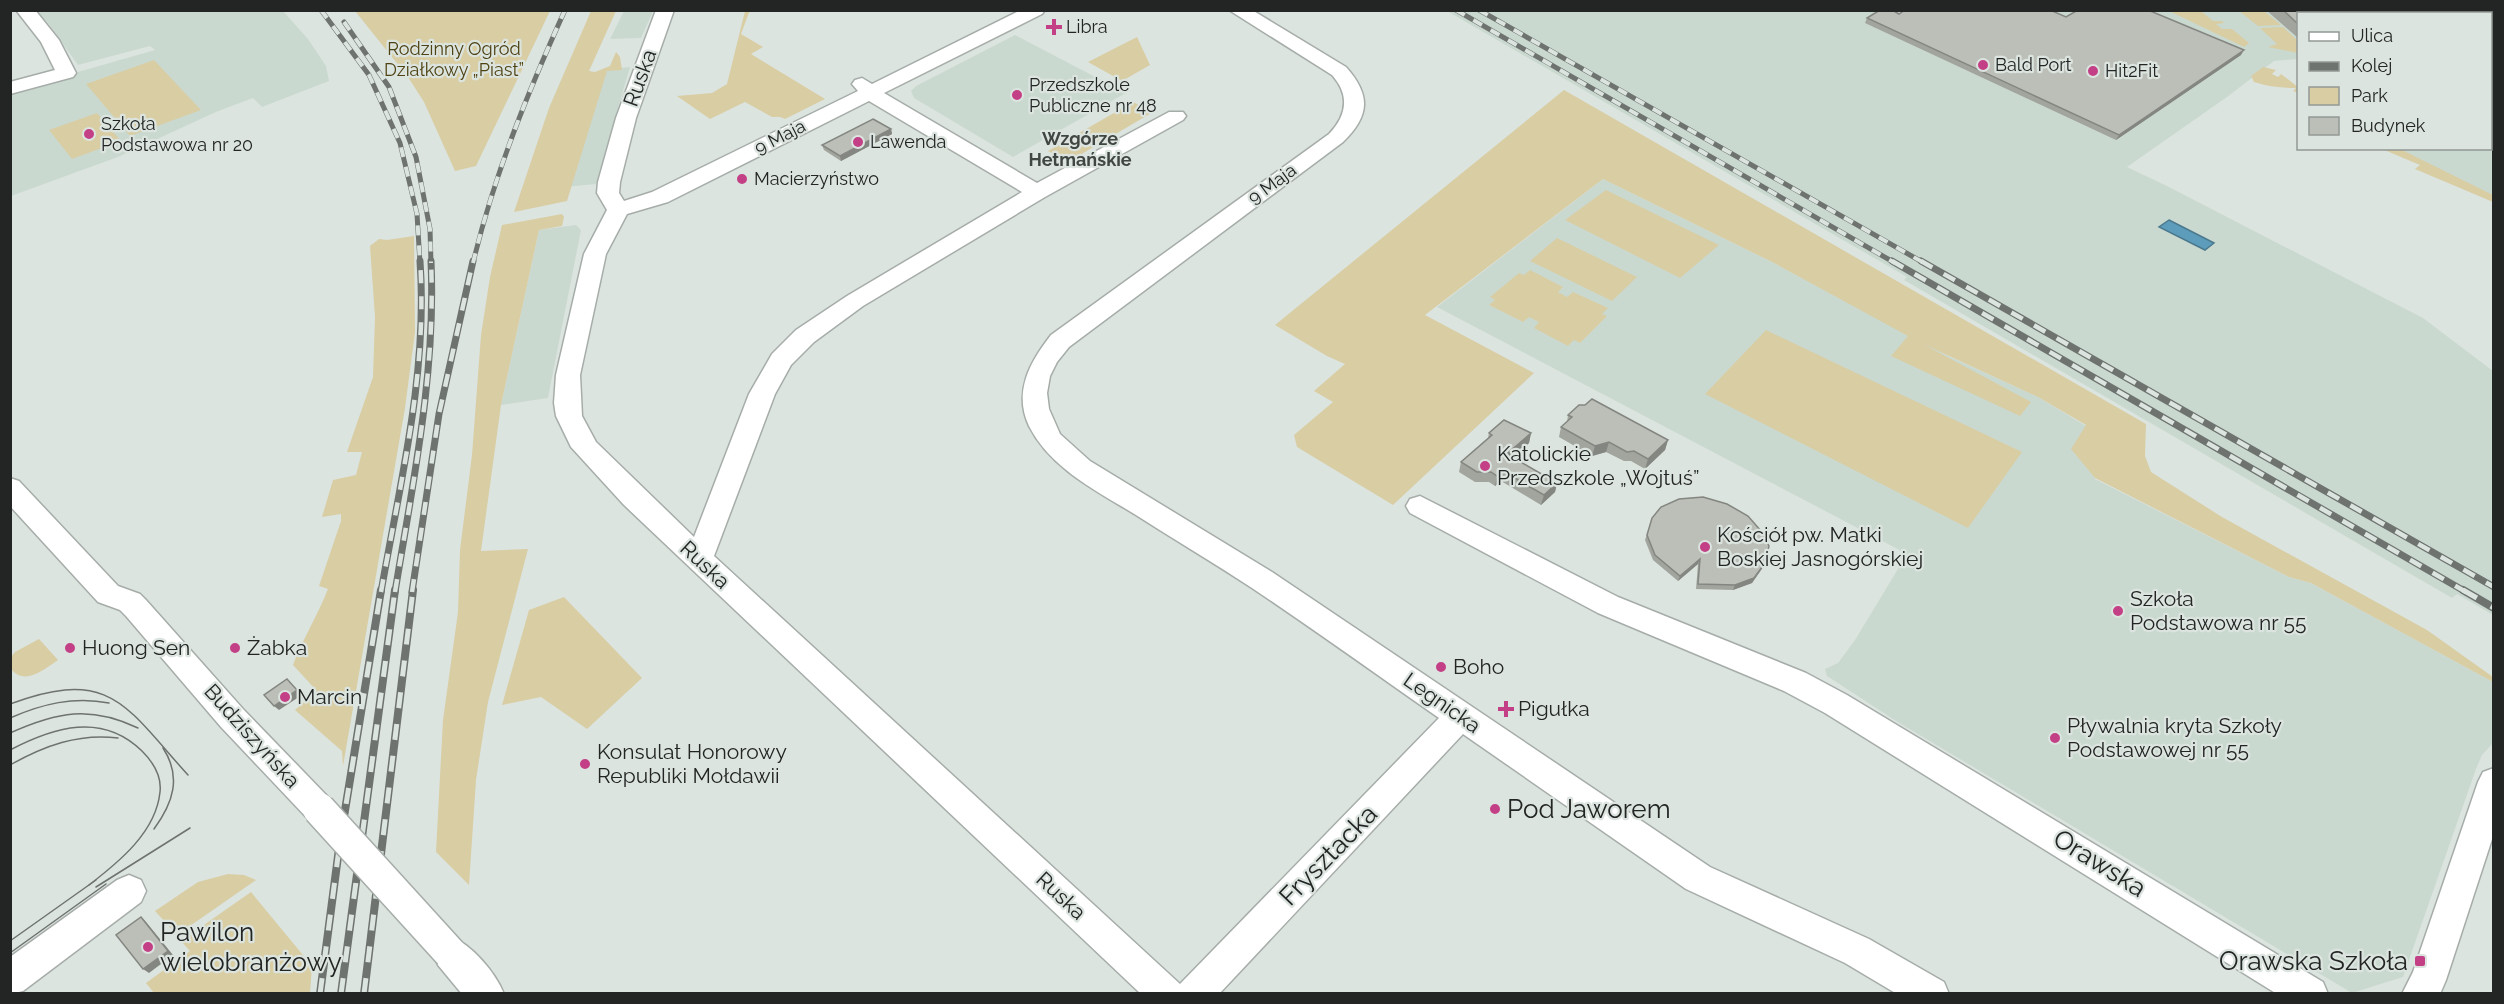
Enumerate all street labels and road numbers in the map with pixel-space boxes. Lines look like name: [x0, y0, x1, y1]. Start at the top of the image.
street label: Ruska: [618, 46, 661, 110]
street label: 9 Maja: [751, 115, 809, 158]
street label: 9 Maja: [1243, 159, 1300, 208]
street label: Ruska: [675, 535, 735, 594]
street label: Legnicka: [1399, 667, 1486, 738]
street label: Budziszyńska: [199, 679, 306, 793]
street label: Frysztacka: [1273, 799, 1383, 911]
street label: Orawska: [2048, 823, 2152, 903]
street label: Ruska: [1031, 866, 1091, 925]

